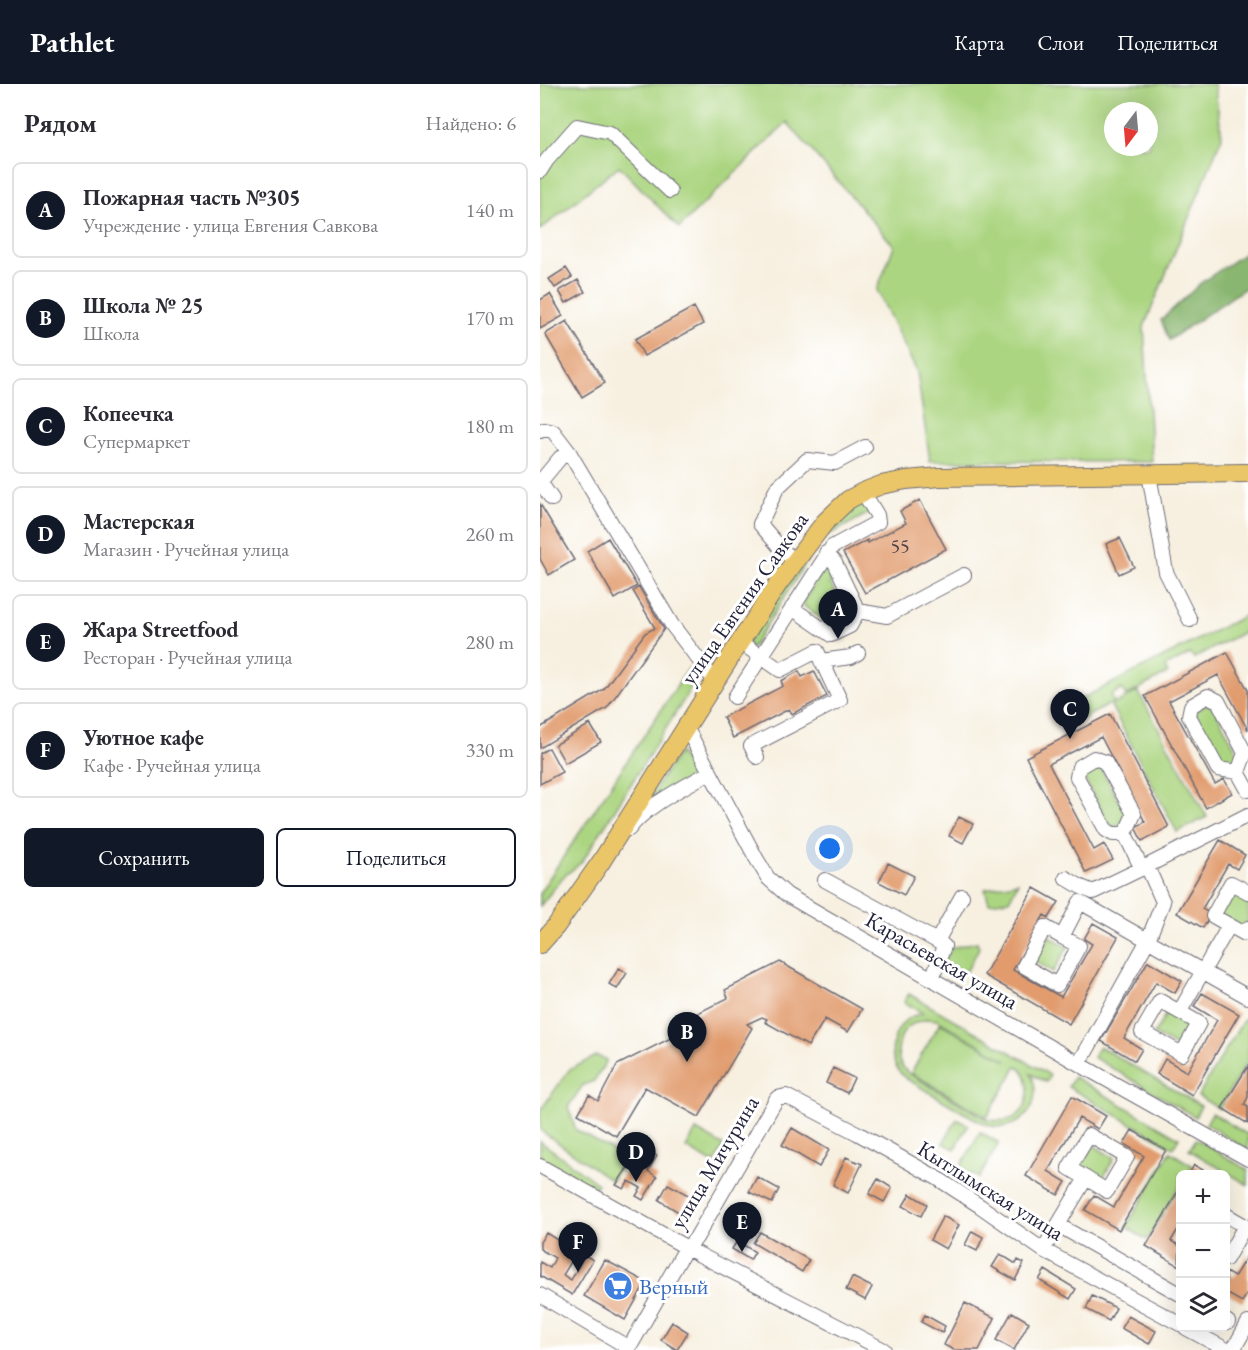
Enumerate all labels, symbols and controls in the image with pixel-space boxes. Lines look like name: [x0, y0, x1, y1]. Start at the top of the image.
text: Pathlet: [30, 24, 114, 60]
text: Карта: [954, 29, 1004, 56]
text: Слои: [1037, 29, 1084, 56]
text: Поделиться: [1117, 29, 1218, 56]
north arrow: [1104, 102, 1158, 156]
text: Рядом: [24, 106, 97, 140]
text: Найдено: 6: [425, 110, 516, 136]
text: Пожарная часть №305: [83, 183, 301, 212]
text: A: [38, 197, 53, 223]
text: 140 m: [466, 197, 514, 223]
text: Учреждение · улица Евгения Савкова: [83, 212, 378, 238]
text: Школа № 25: [83, 291, 204, 320]
text: B: [39, 305, 52, 331]
text: 170 m: [466, 305, 514, 331]
text: Школа: [83, 320, 140, 346]
text: Копеечка: [83, 399, 174, 428]
text: C: [38, 413, 53, 439]
text: 180 m: [466, 413, 514, 439]
text: Супермаркет: [83, 428, 190, 454]
street label: улица Евгения Савкова: [674, 506, 815, 690]
text: Мастерская: [83, 507, 195, 536]
text: D: [38, 521, 53, 547]
text: 260 m: [466, 521, 514, 547]
house number: 55: [890, 533, 910, 559]
text: Магазин · Ручейная улица: [83, 536, 289, 562]
pin: A: [818, 590, 858, 639]
text: Жара Streetfood: [83, 615, 239, 644]
text: E: [40, 629, 51, 655]
text: 280 m: [466, 629, 514, 655]
text: Ресторан · Ручейная улица: [83, 644, 292, 670]
pin: C: [1050, 690, 1090, 739]
text: Уютное кафе: [83, 723, 204, 752]
text: F: [40, 737, 51, 763]
text: 330 m: [466, 737, 514, 763]
text: Кафе · Ручейная улица: [83, 752, 261, 778]
button: Сохранить: [24, 828, 264, 887]
button: Поделиться: [276, 828, 516, 887]
your location: [815, 834, 844, 863]
street label: Карасьевская улица: [860, 905, 1024, 1016]
pin: B: [668, 1012, 706, 1062]
street label: улица Мичурина: [663, 1090, 766, 1234]
pin: D: [616, 1132, 656, 1182]
street label: Кытлымская улица: [912, 1134, 1070, 1247]
map controls: [1176, 1170, 1230, 1332]
button: +: [1176, 1170, 1230, 1224]
pin: E: [722, 1202, 762, 1252]
pin: F: [558, 1222, 597, 1272]
button: −: [1176, 1224, 1230, 1278]
supermarket icon: Верный: [602, 1270, 634, 1302]
place label: Верный: [639, 1272, 709, 1301]
button: layers: [1176, 1278, 1230, 1332]

